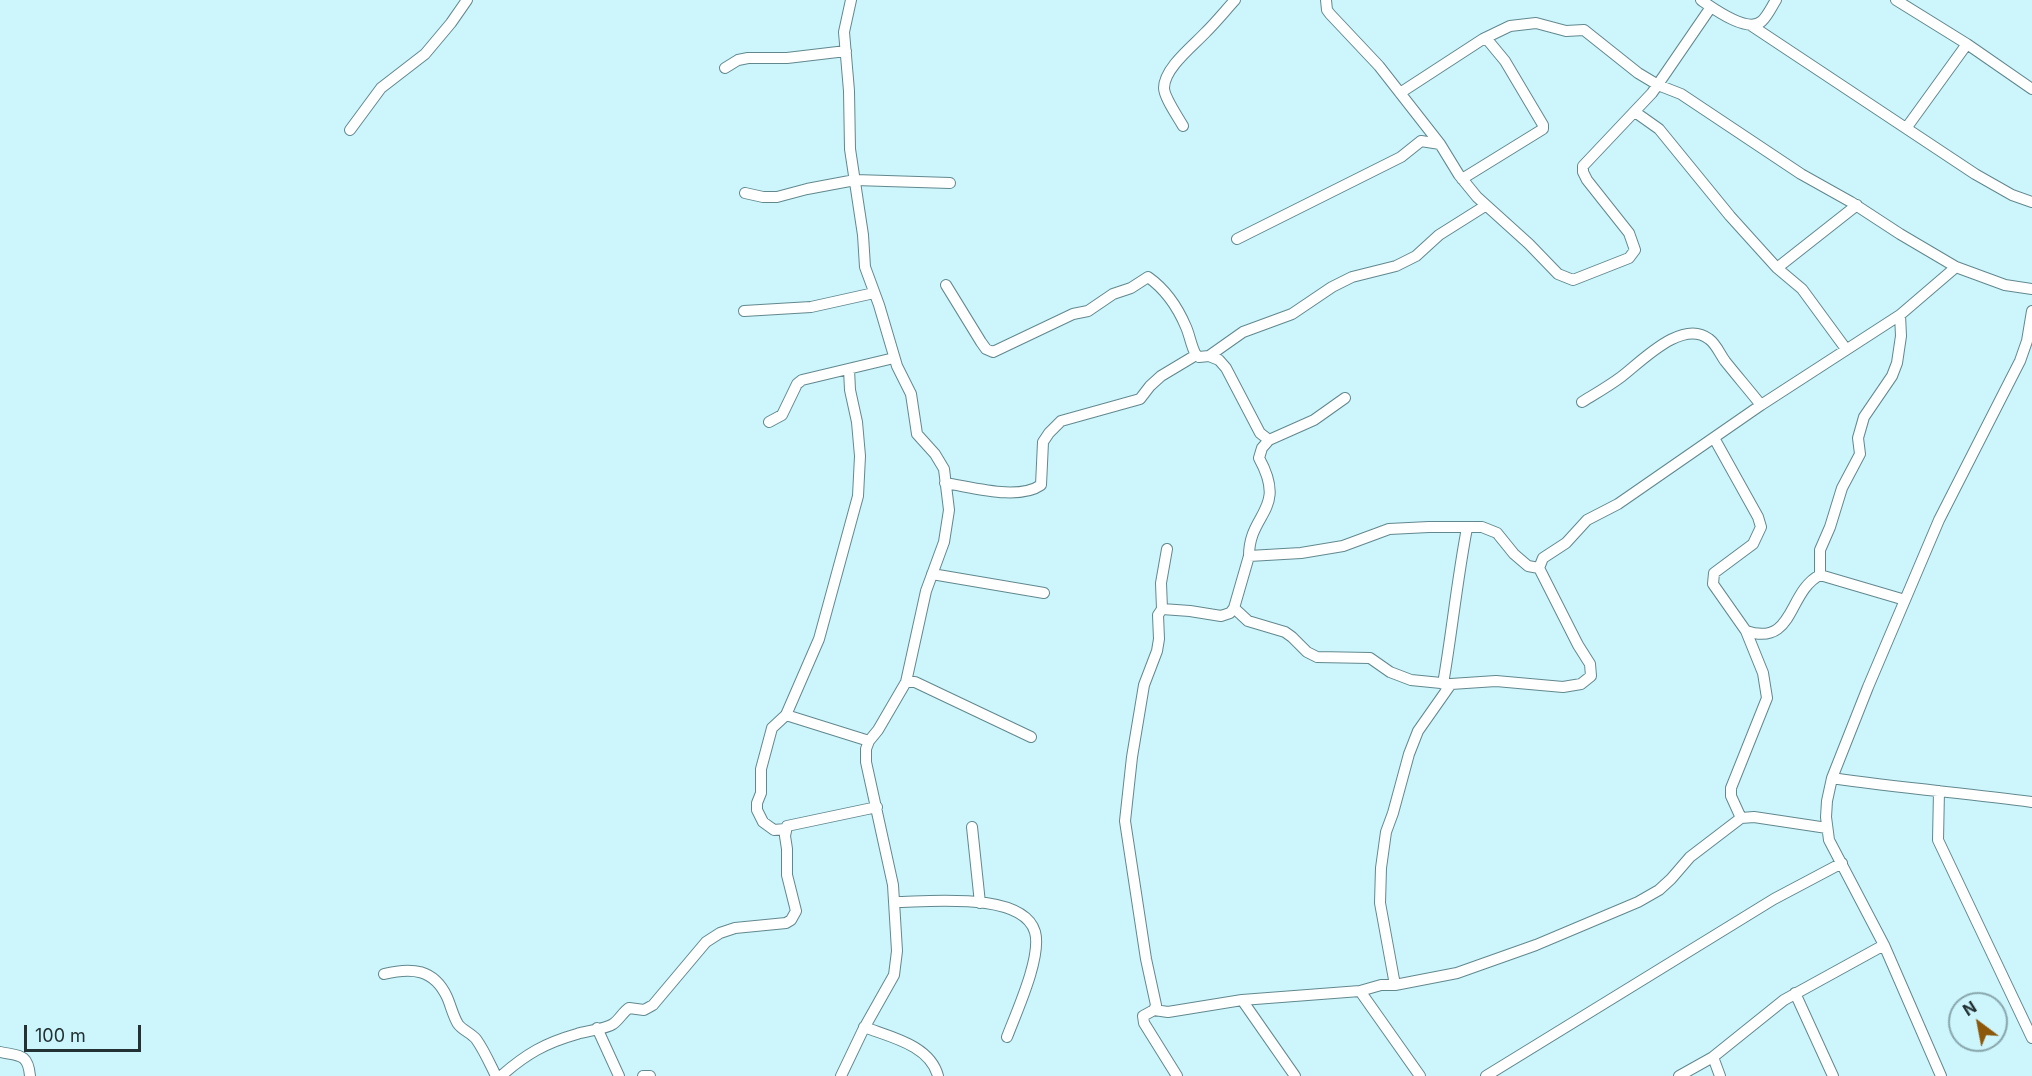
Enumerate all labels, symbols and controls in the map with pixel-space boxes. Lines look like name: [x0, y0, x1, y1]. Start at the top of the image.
north arrow: [1948, 992, 2008, 1052]
text: N: [1959, 997, 1980, 1020]
scale bar: [27, 1013, 144, 1051]
text: 100 m: [35, 1025, 86, 1046]

